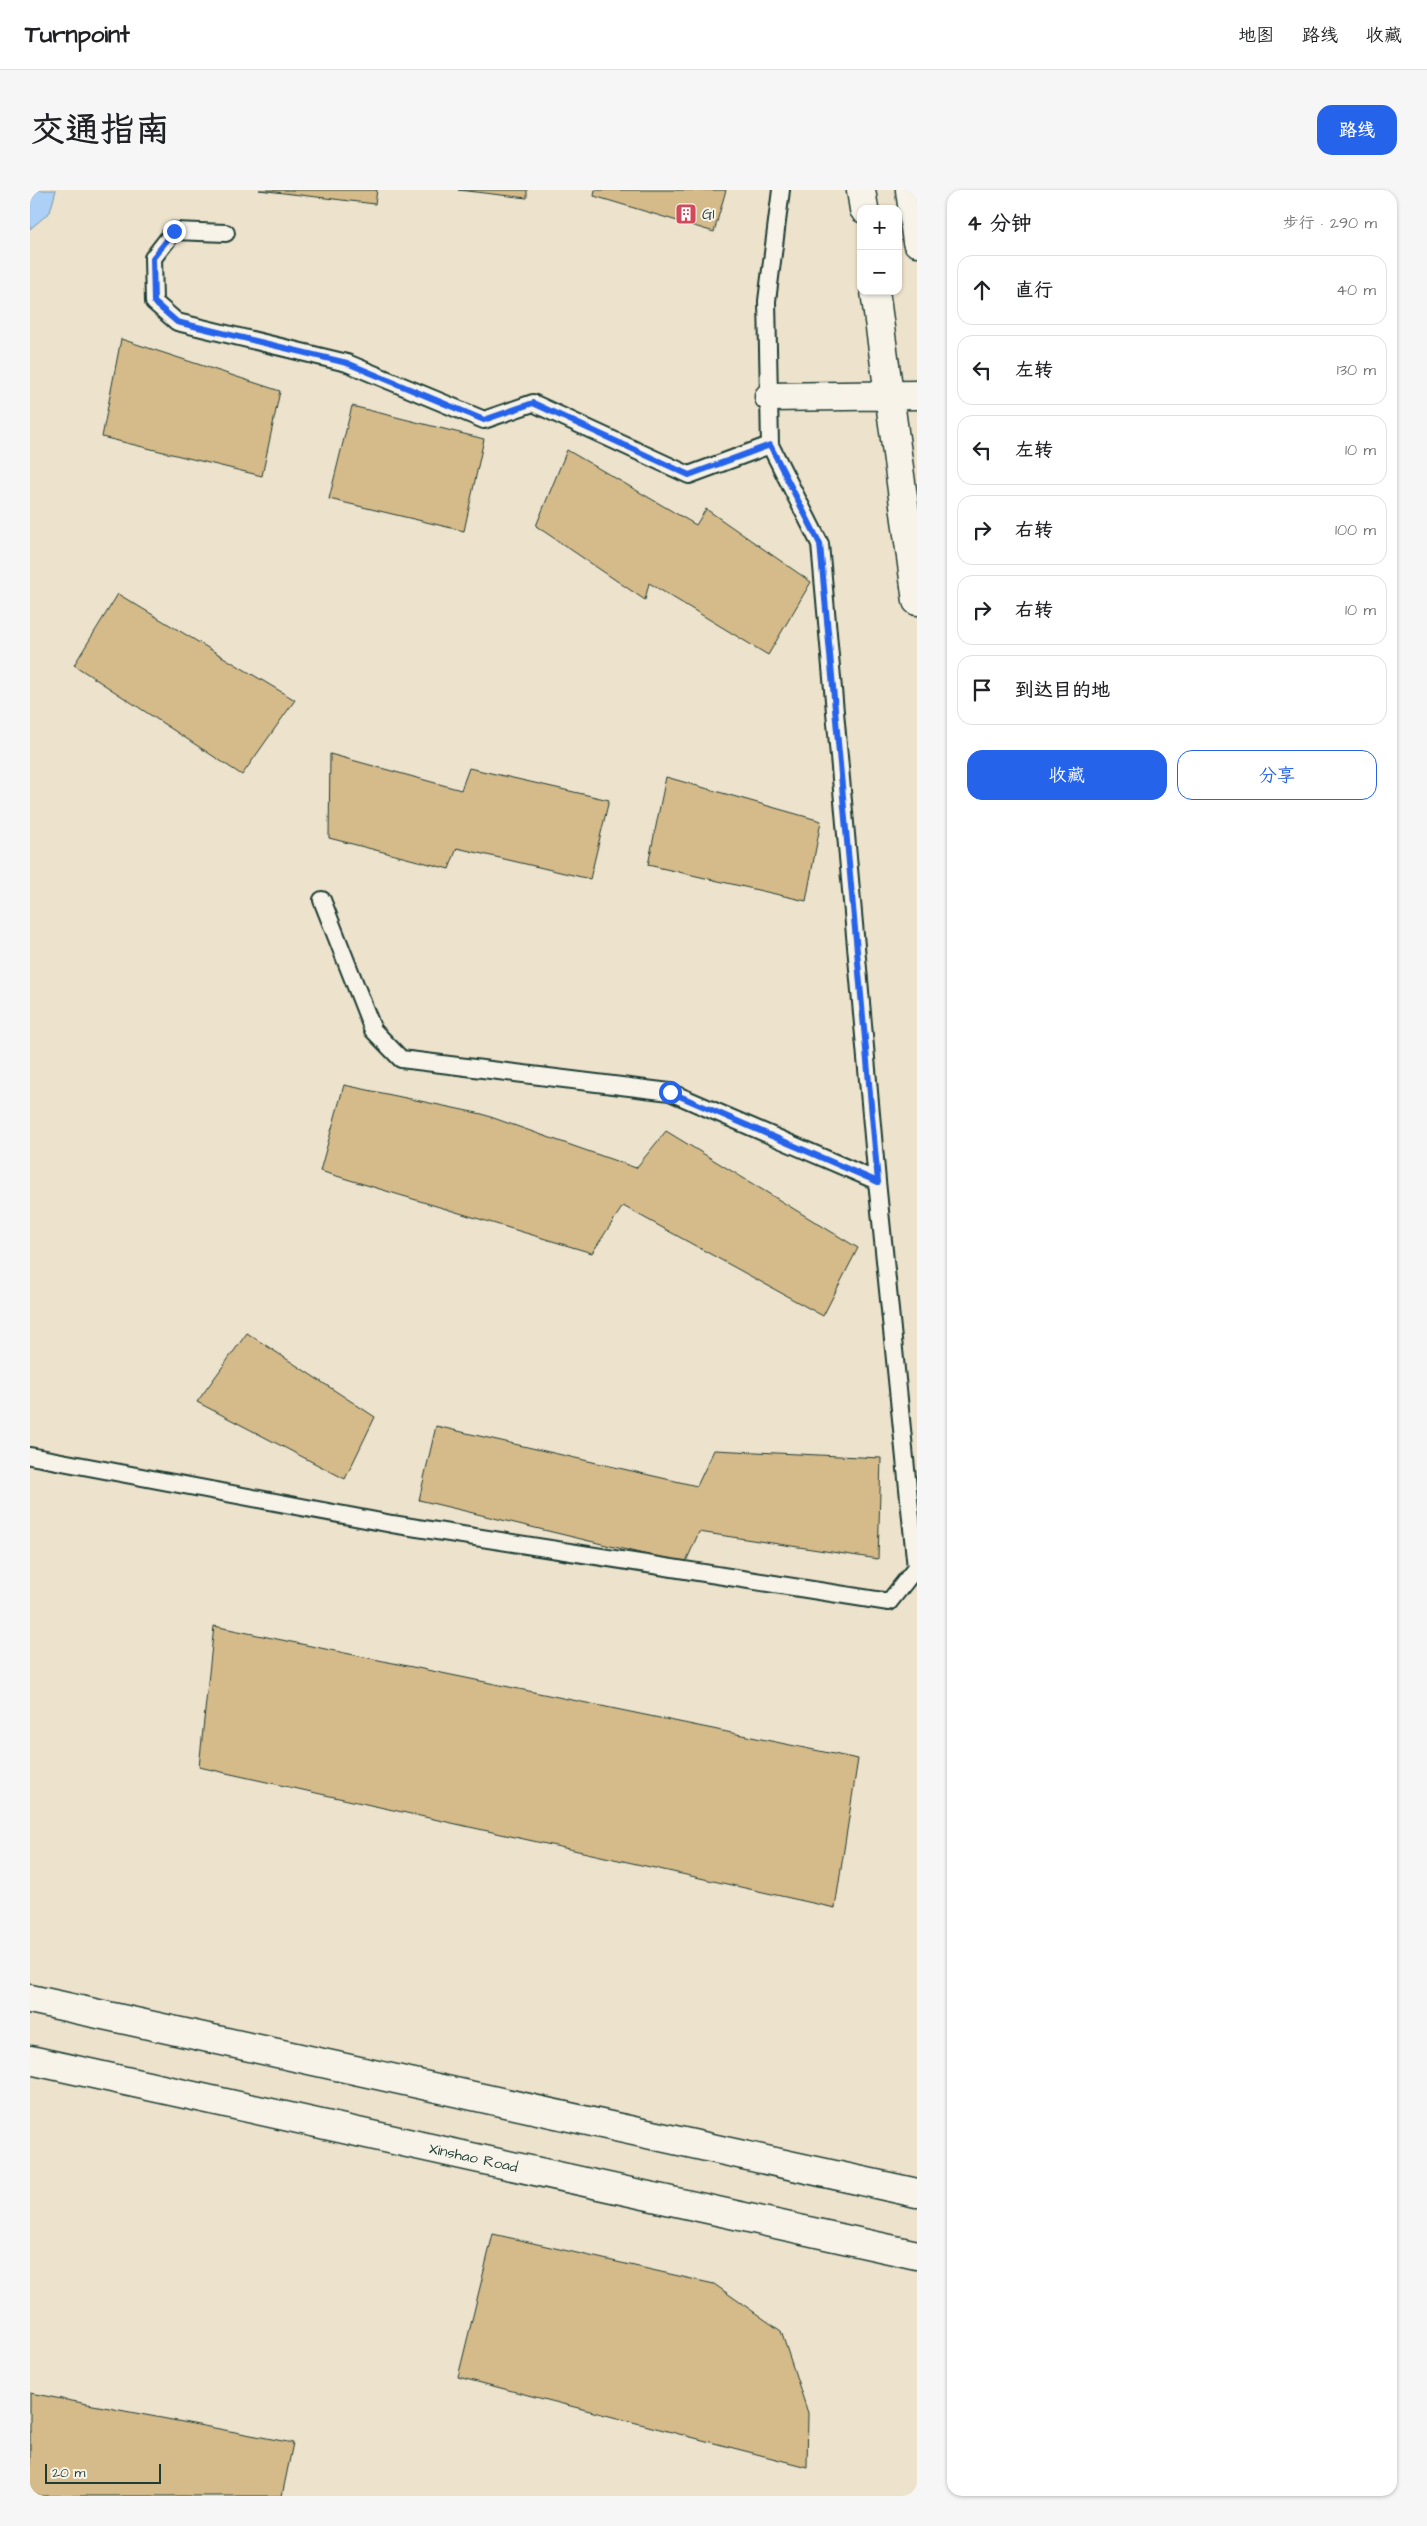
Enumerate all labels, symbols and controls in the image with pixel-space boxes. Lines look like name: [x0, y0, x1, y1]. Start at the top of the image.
text: Turnpoint: [25, 18, 130, 52]
text: 地图: [1238, 23, 1274, 48]
text: 路线: [1302, 23, 1338, 48]
text: 收藏: [1366, 23, 1402, 48]
button: 路线: [1317, 105, 1397, 155]
text: 交通指南: [30, 106, 170, 155]
building icon: G1: [674, 202, 698, 226]
place label: G1: [702, 204, 714, 225]
map controls: [857, 205, 902, 295]
button: +: [857, 205, 902, 250]
text: 4 分钟: [967, 209, 1032, 238]
text: 步行 · 290 m: [1283, 212, 1377, 234]
route end: [163, 220, 186, 243]
button: −: [857, 250, 902, 295]
icon: ahead: [968, 276, 996, 304]
text: 直行: [1015, 277, 1053, 304]
text: 40 m: [1336, 279, 1376, 301]
icon: left: [968, 356, 996, 384]
text: 左转: [1015, 357, 1053, 384]
text: 130 m: [1337, 359, 1376, 381]
icon: left: [968, 436, 996, 464]
text: 左转: [1015, 437, 1053, 464]
text: 10 m: [1345, 439, 1376, 461]
icon: right: [968, 516, 996, 544]
text: 右转: [1015, 517, 1053, 544]
text: 100 m: [1335, 519, 1376, 541]
icon: right: [968, 596, 996, 624]
text: 右转: [1015, 597, 1053, 624]
text: 10 m: [1345, 599, 1376, 621]
icon: arrive: [968, 676, 996, 704]
text: 到达目的地: [1015, 677, 1110, 704]
button: 收藏: [967, 750, 1167, 800]
button: 分享: [1177, 750, 1377, 800]
route start: [659, 1081, 682, 1104]
street label: Xinshao Road: [427, 2138, 520, 2178]
scale bar: [45, 2461, 161, 2484]
text: 20 m: [52, 2463, 85, 2483]

